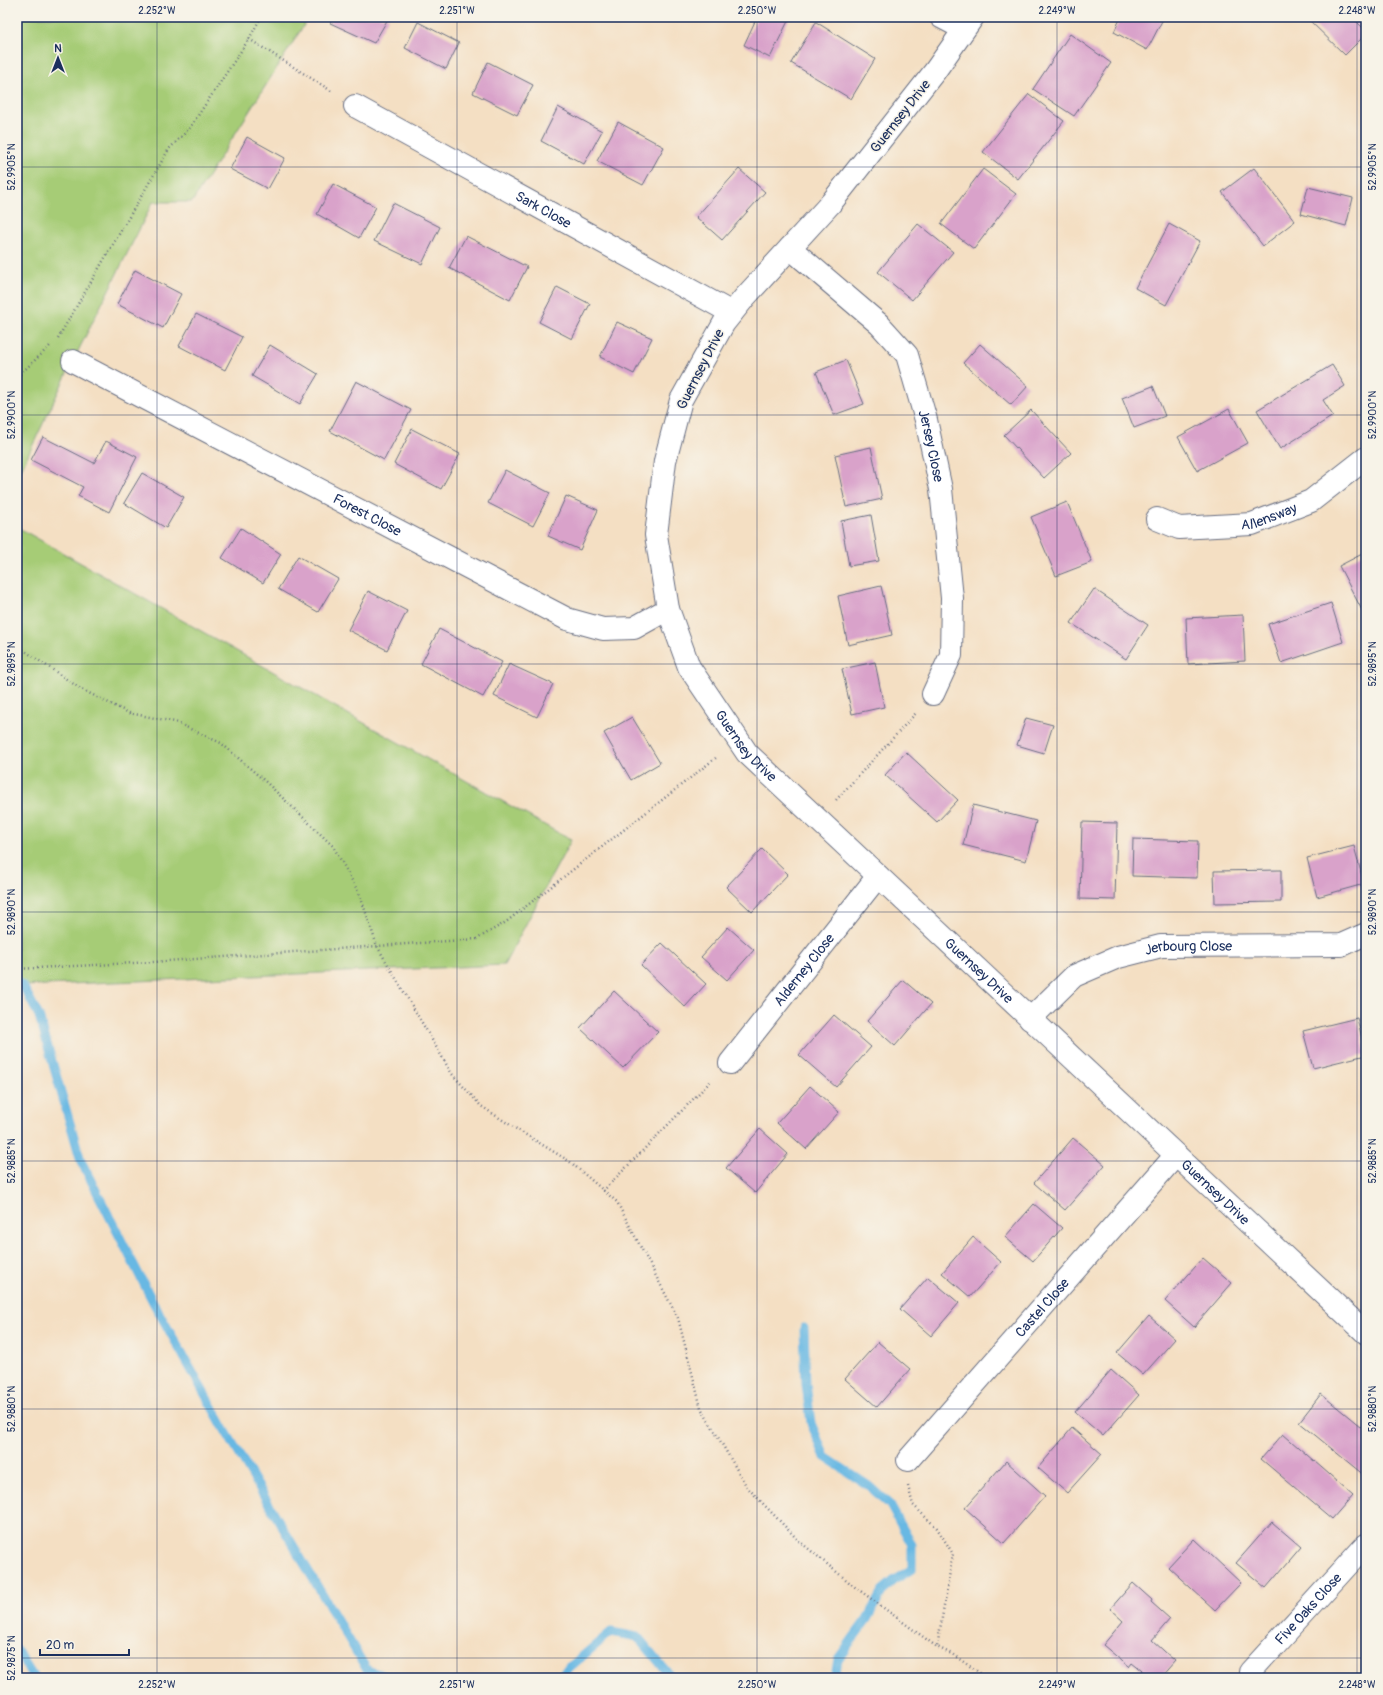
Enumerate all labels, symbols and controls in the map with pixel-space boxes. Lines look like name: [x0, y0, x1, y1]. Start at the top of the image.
text: 2.252°W: [138, 5, 176, 17]
text: 2.251°W: [439, 5, 475, 17]
text: 2.250°W: [738, 5, 777, 17]
text: 2.249°W: [1038, 5, 1076, 17]
text: 2.248°W: [1338, 5, 1376, 17]
north arrow: [38, 38, 78, 78]
text: N: [54, 42, 62, 55]
street label: Guernsey Drive: [867, 76, 934, 156]
text: 52.9905°N: [6, 143, 18, 190]
text: 52.9905°N: [1367, 143, 1379, 190]
street label: Sark Close: [512, 188, 574, 232]
street label: Guernsey Drive: [673, 326, 728, 412]
text: 52.9900°N: [6, 391, 18, 439]
text: 52.9900°N: [1367, 391, 1379, 439]
street label: Jersey Close: [914, 408, 947, 484]
street label: Forest Close: [330, 490, 404, 540]
street label: Allensway: [1241, 499, 1299, 534]
text: 52.9895°N: [6, 641, 18, 687]
text: 52.9895°N: [1367, 641, 1379, 687]
street label: Guernsey Drive: [712, 707, 780, 786]
text: 52.9890°N: [6, 889, 18, 935]
text: 52.9890°N: [1367, 889, 1379, 935]
street label: Alderney Close: [770, 930, 838, 1010]
street label: Guernsey Drive: [941, 934, 1017, 1007]
street label: Jerbourg Close: [1143, 938, 1232, 959]
text: 52.9885°N: [6, 1138, 18, 1184]
text: 52.9885°N: [1367, 1138, 1379, 1184]
street label: Guernsey Drive: [1177, 1156, 1253, 1229]
street label: Castel Close: [1012, 1275, 1073, 1341]
text: 52.9880°N: [6, 1386, 18, 1432]
text: 52.9880°N: [1367, 1386, 1379, 1432]
street label: Five Oaks Close: [1271, 1569, 1345, 1648]
scale bar: [40, 1631, 129, 1657]
text: 52.9875°N: [6, 1635, 18, 1681]
text: 20 m: [46, 1638, 75, 1653]
text: 2.252°W: [138, 1679, 176, 1691]
text: 2.251°W: [439, 1679, 475, 1691]
text: 2.250°W: [738, 1679, 777, 1691]
text: 2.249°W: [1038, 1679, 1076, 1691]
text: 2.248°W: [1338, 1679, 1376, 1691]

